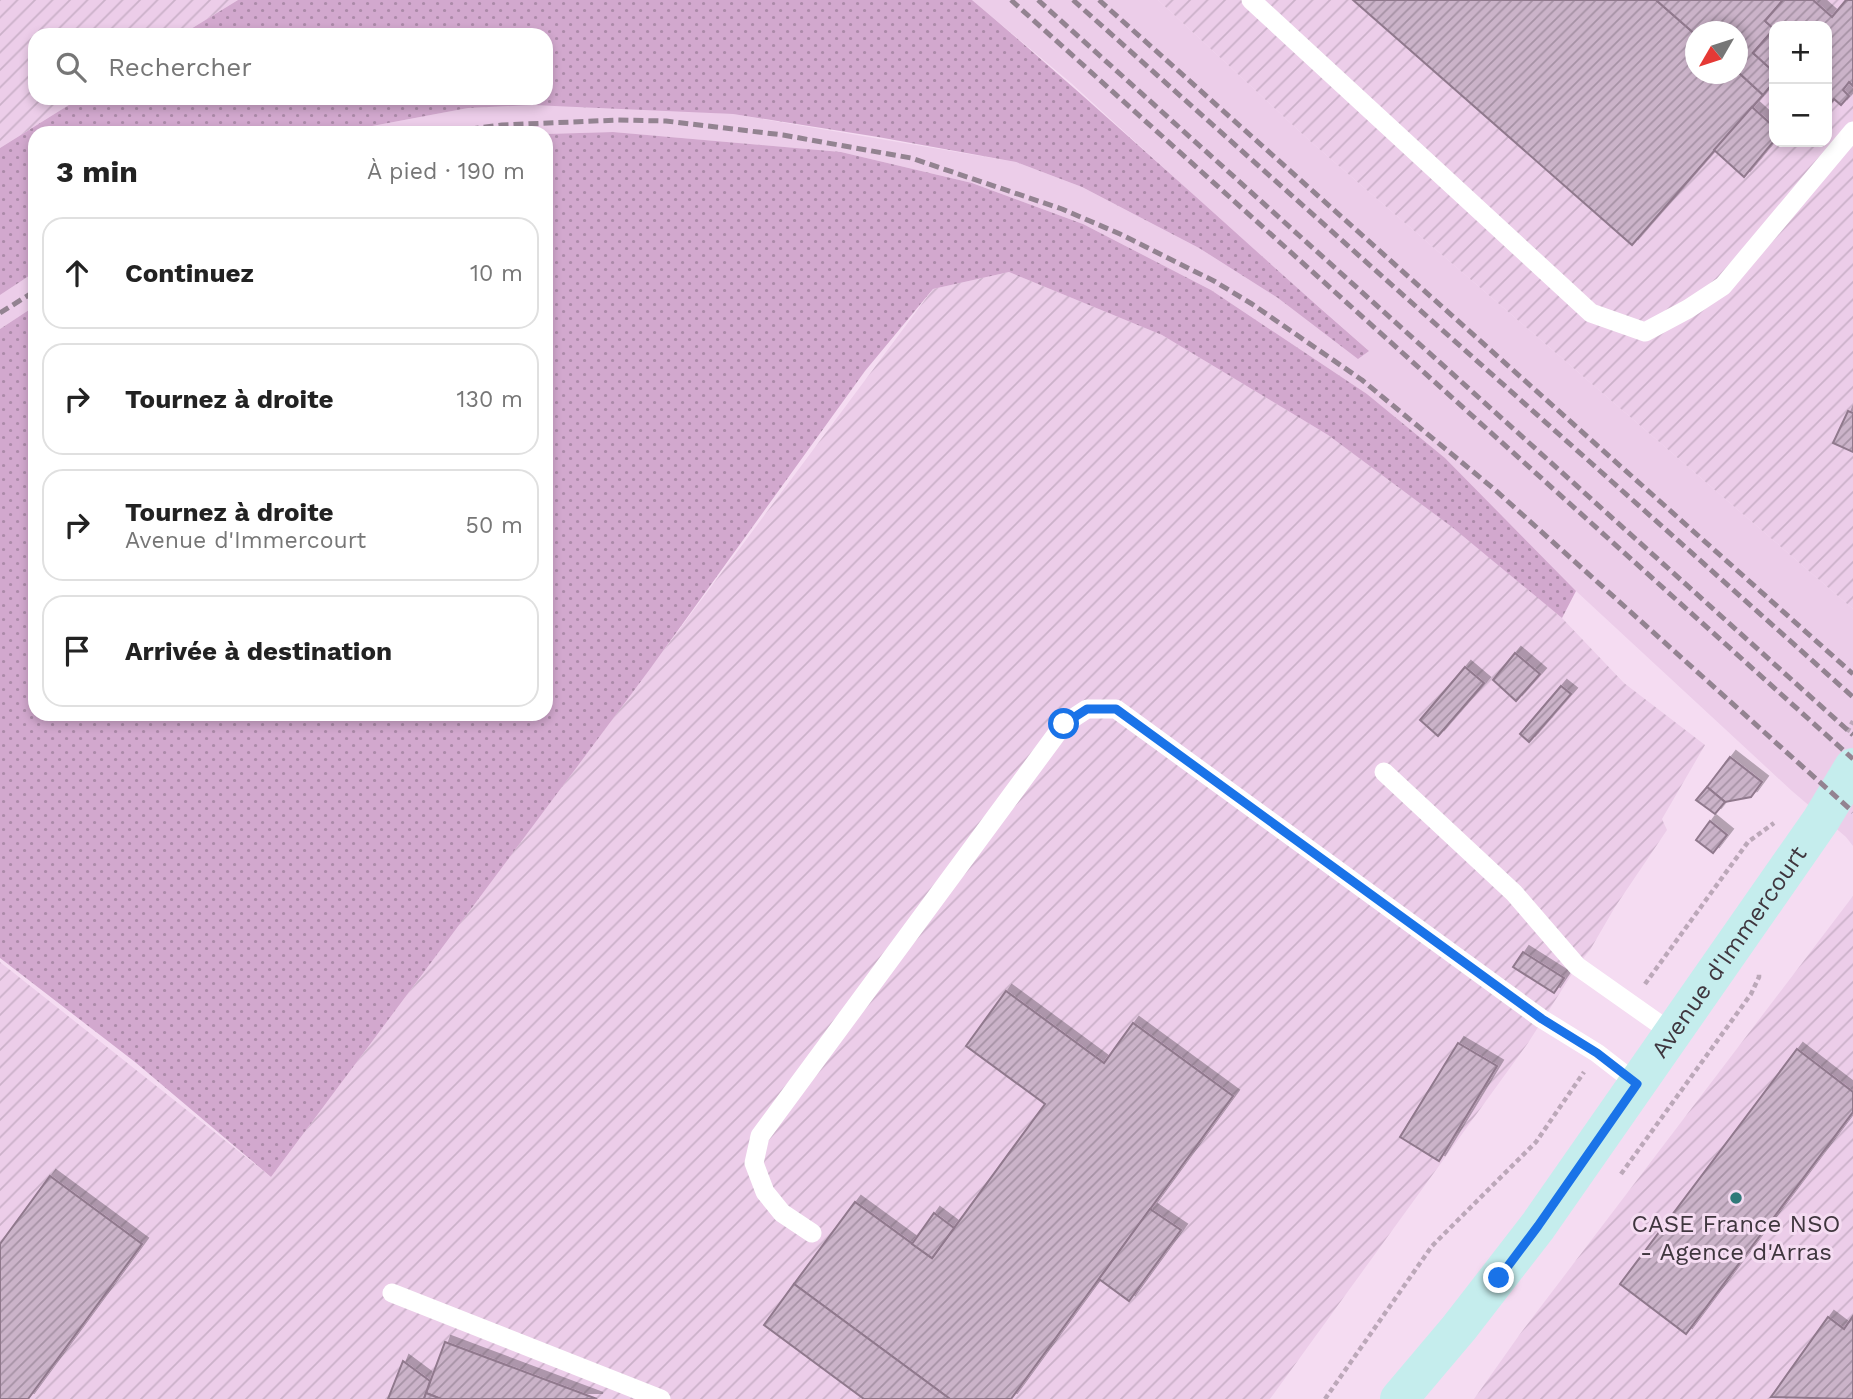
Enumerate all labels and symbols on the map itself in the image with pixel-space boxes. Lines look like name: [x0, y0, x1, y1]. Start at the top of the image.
north arrow: [1685, 21, 1748, 84]
route start: [1048, 708, 1079, 739]
street label: Avenue d'Immercourt: [1646, 841, 1812, 1063]
marker: CASE France NSO - Agence d'Arras: [1728, 1190, 1744, 1206]
place label: CASE France NSO - Agence d'Arras: [1632, 1210, 1840, 1266]
route end: [1483, 1262, 1514, 1293]

